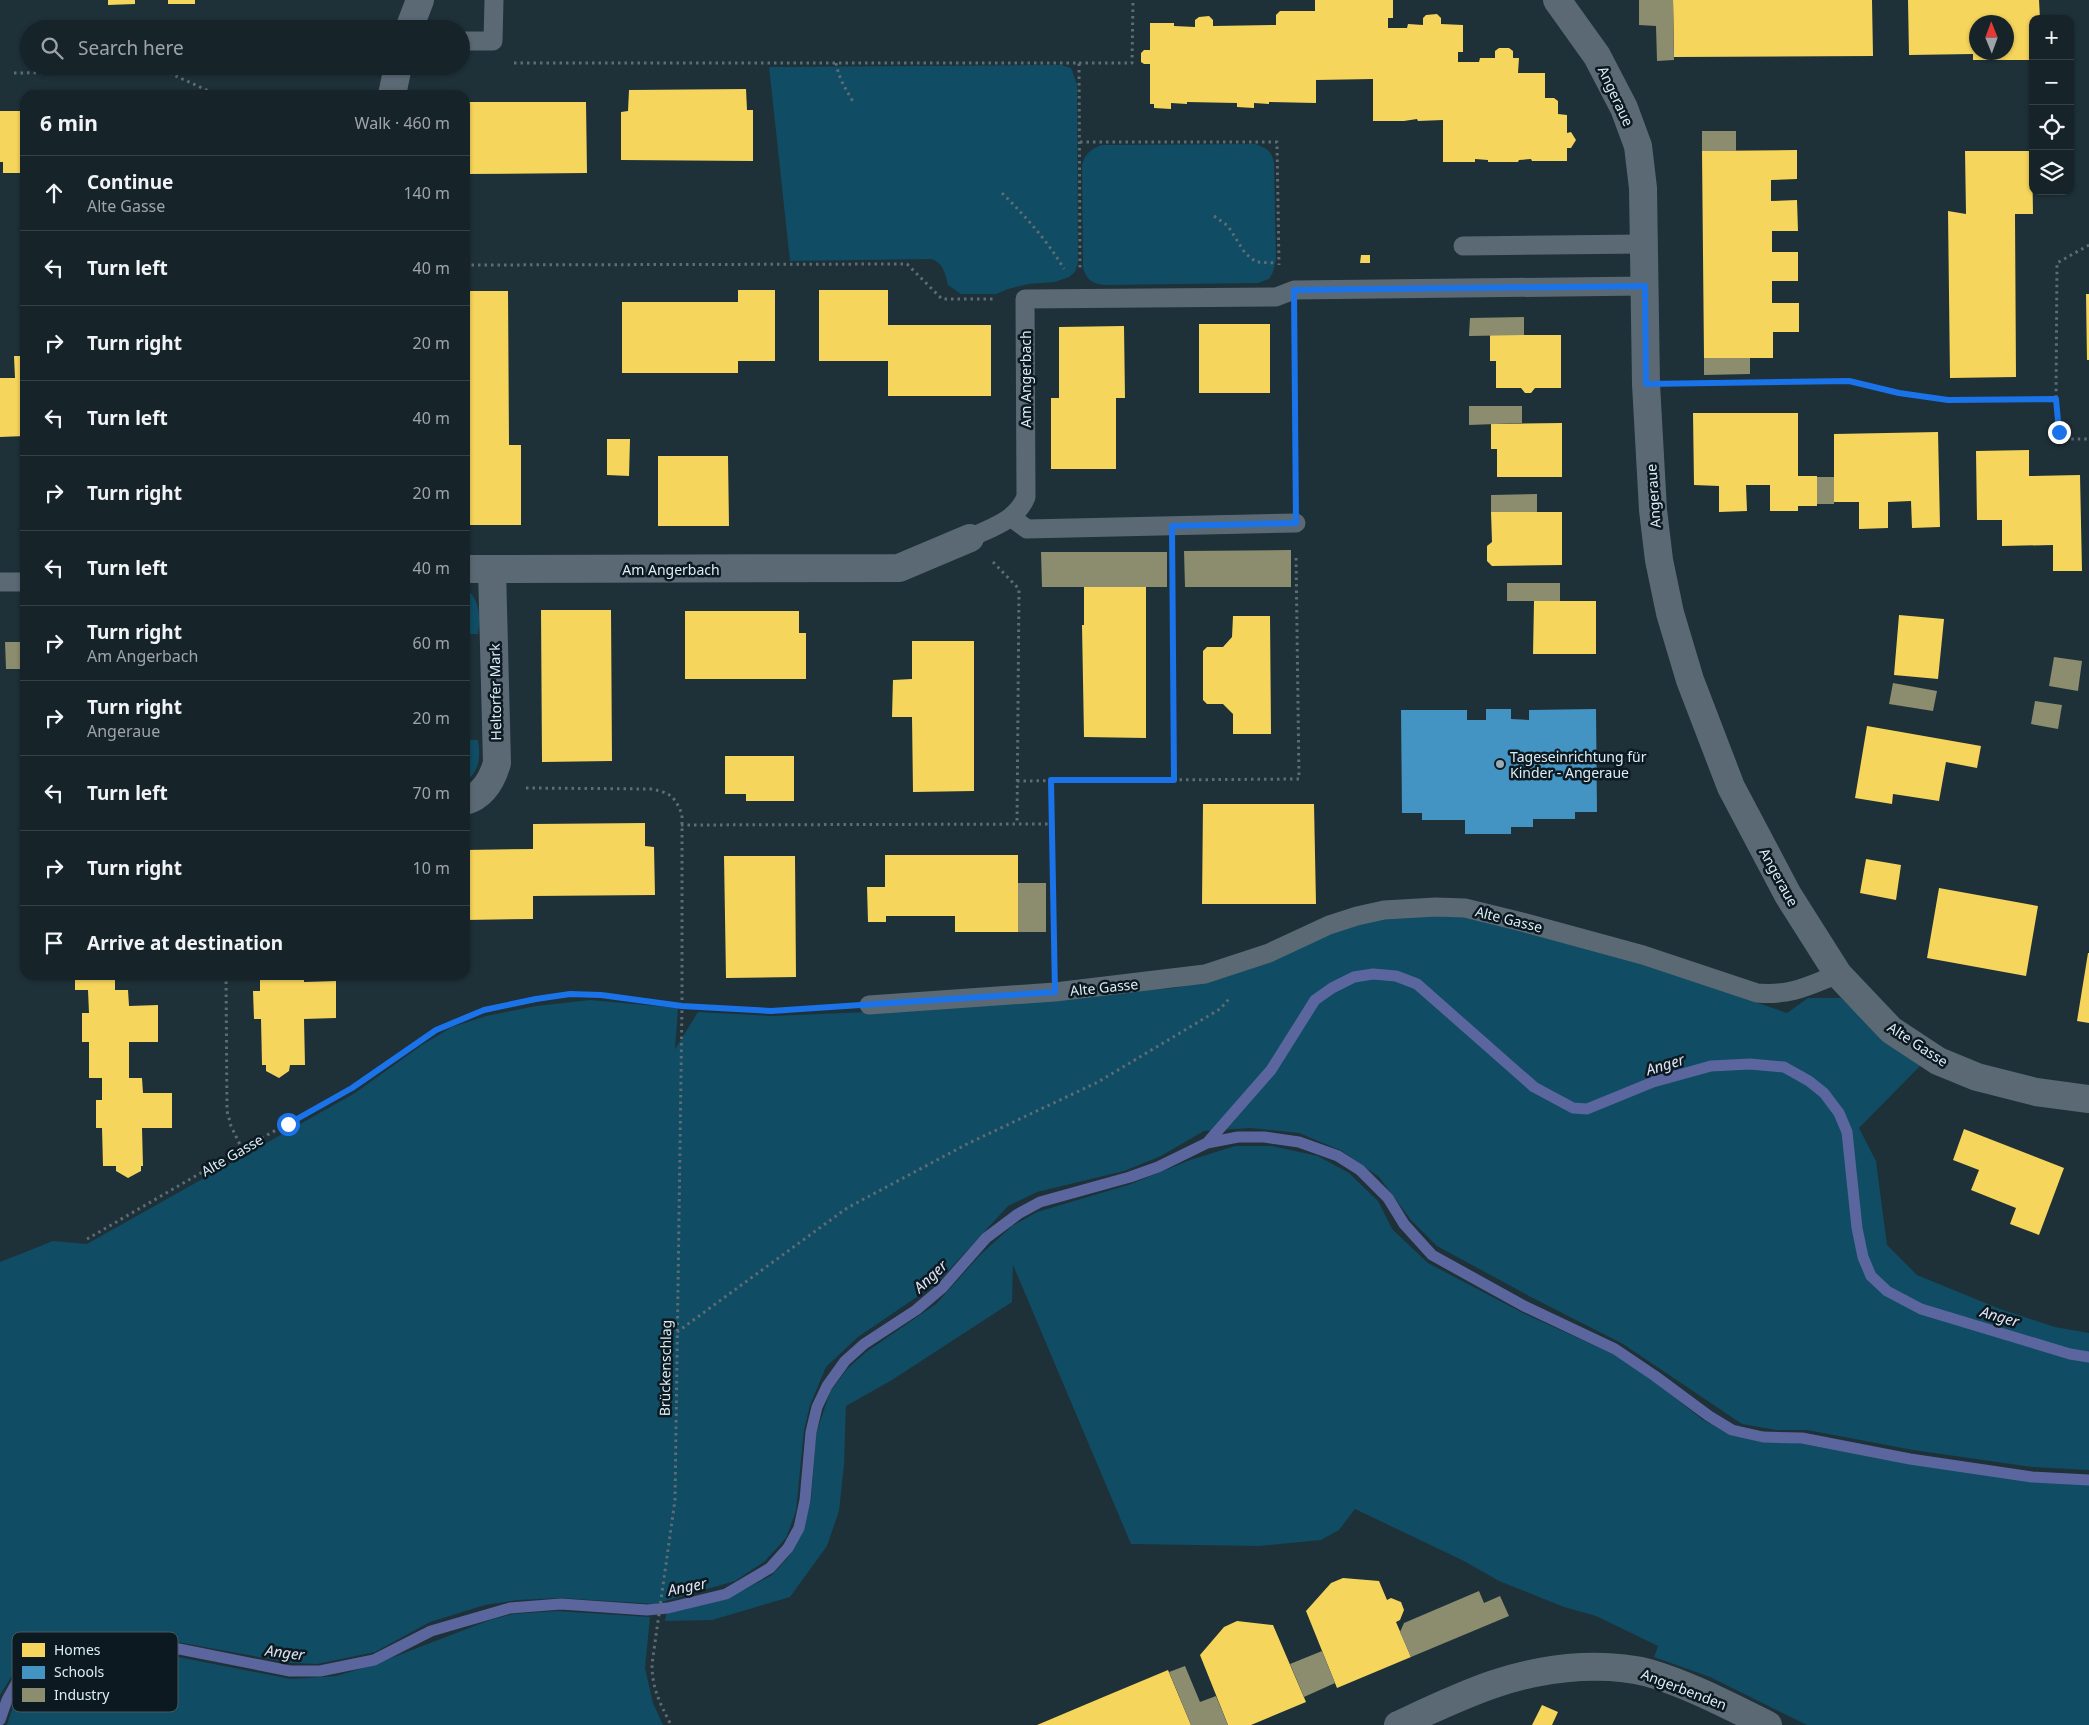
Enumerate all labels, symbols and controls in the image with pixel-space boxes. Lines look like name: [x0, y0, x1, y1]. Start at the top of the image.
north arrow: [1969, 15, 2014, 60]
map controls: [2029, 15, 2074, 195]
button: +: [2029, 15, 2074, 60]
search box: [20, 20, 470, 75]
icon: search: [38, 34, 66, 62]
text: Search here: [78, 35, 184, 61]
button: −: [2029, 60, 2074, 105]
street label: Angeraue: [1594, 63, 1638, 129]
button: locate: [2029, 105, 2074, 150]
text: 6 min: [40, 109, 98, 137]
text: Walk · 460 m: [355, 112, 450, 134]
button: layers: [2029, 150, 2074, 195]
text: Continue: [87, 169, 173, 195]
icon: ahead: [40, 179, 68, 207]
text: 140 m: [403, 182, 450, 204]
text: Alte Gasse: [87, 195, 165, 217]
icon: left: [40, 254, 68, 282]
text: Turn left: [87, 255, 168, 281]
text: 40 m: [413, 257, 450, 279]
icon: right: [40, 329, 68, 357]
text: Turn right: [87, 330, 182, 356]
street label: Am Angerbach: [1016, 330, 1035, 428]
text: 20 m: [413, 332, 450, 354]
icon: left: [40, 404, 68, 432]
text: Turn left: [87, 405, 168, 431]
text: 40 m: [413, 407, 450, 429]
route end: [2048, 421, 2071, 444]
street label: Angeraue: [1641, 463, 1665, 529]
icon: right: [40, 479, 68, 507]
text: Turn right: [87, 480, 182, 506]
text: 20 m: [413, 482, 450, 504]
icon: left: [40, 554, 68, 582]
text: Turn left: [87, 555, 168, 581]
text: 40 m: [413, 557, 450, 579]
street label: Am Angerbach: [622, 560, 720, 579]
text: Turn right: [87, 619, 182, 645]
icon: right: [40, 629, 68, 657]
text: 60 m: [413, 632, 450, 654]
street label: Heltorfer Mark: [485, 643, 505, 741]
text: Am Angerbach: [87, 645, 198, 667]
text: Turn right: [87, 694, 182, 720]
icon: right: [40, 704, 68, 732]
text: 20 m: [413, 707, 450, 729]
text: Angeraue: [87, 720, 160, 742]
place label: Tageseinrichtung für Kinder - Angeraue: [1510, 747, 1647, 782]
marker: Tageseinrichtung für Kinder - Angeraue: [1494, 758, 1506, 770]
icon: left: [40, 779, 68, 807]
text: Turn left: [87, 780, 168, 806]
text: 70 m: [413, 782, 450, 804]
street label: Angeraue: [1755, 844, 1803, 910]
icon: right: [40, 854, 68, 882]
text: Turn right: [87, 855, 182, 881]
text: 10 m: [413, 857, 450, 879]
street label: Alte Gasse: [1473, 901, 1545, 937]
icon: arrive: [40, 929, 68, 957]
text: Arrive at destination: [87, 930, 283, 956]
street label: Alte Gasse: [1069, 974, 1139, 1000]
street label: Alte Gasse: [1884, 1017, 1952, 1071]
water label: Anger: [1642, 1048, 1688, 1080]
route start: [277, 1113, 300, 1136]
street label: Alte Gasse: [198, 1130, 266, 1180]
water label: Anger: [908, 1255, 952, 1297]
water label: Anger: [1977, 1301, 2023, 1331]
street label: Brückenschlag: [655, 1320, 675, 1416]
water label: Anger: [665, 1572, 709, 1600]
legend: [12, 1632, 178, 1712]
text: Homes: [54, 1640, 101, 1659]
water label: Anger: [263, 1640, 307, 1664]
text: Schools: [54, 1662, 105, 1681]
street label: Angerbenden: [1638, 1664, 1730, 1714]
text: Industry: [54, 1685, 110, 1704]

